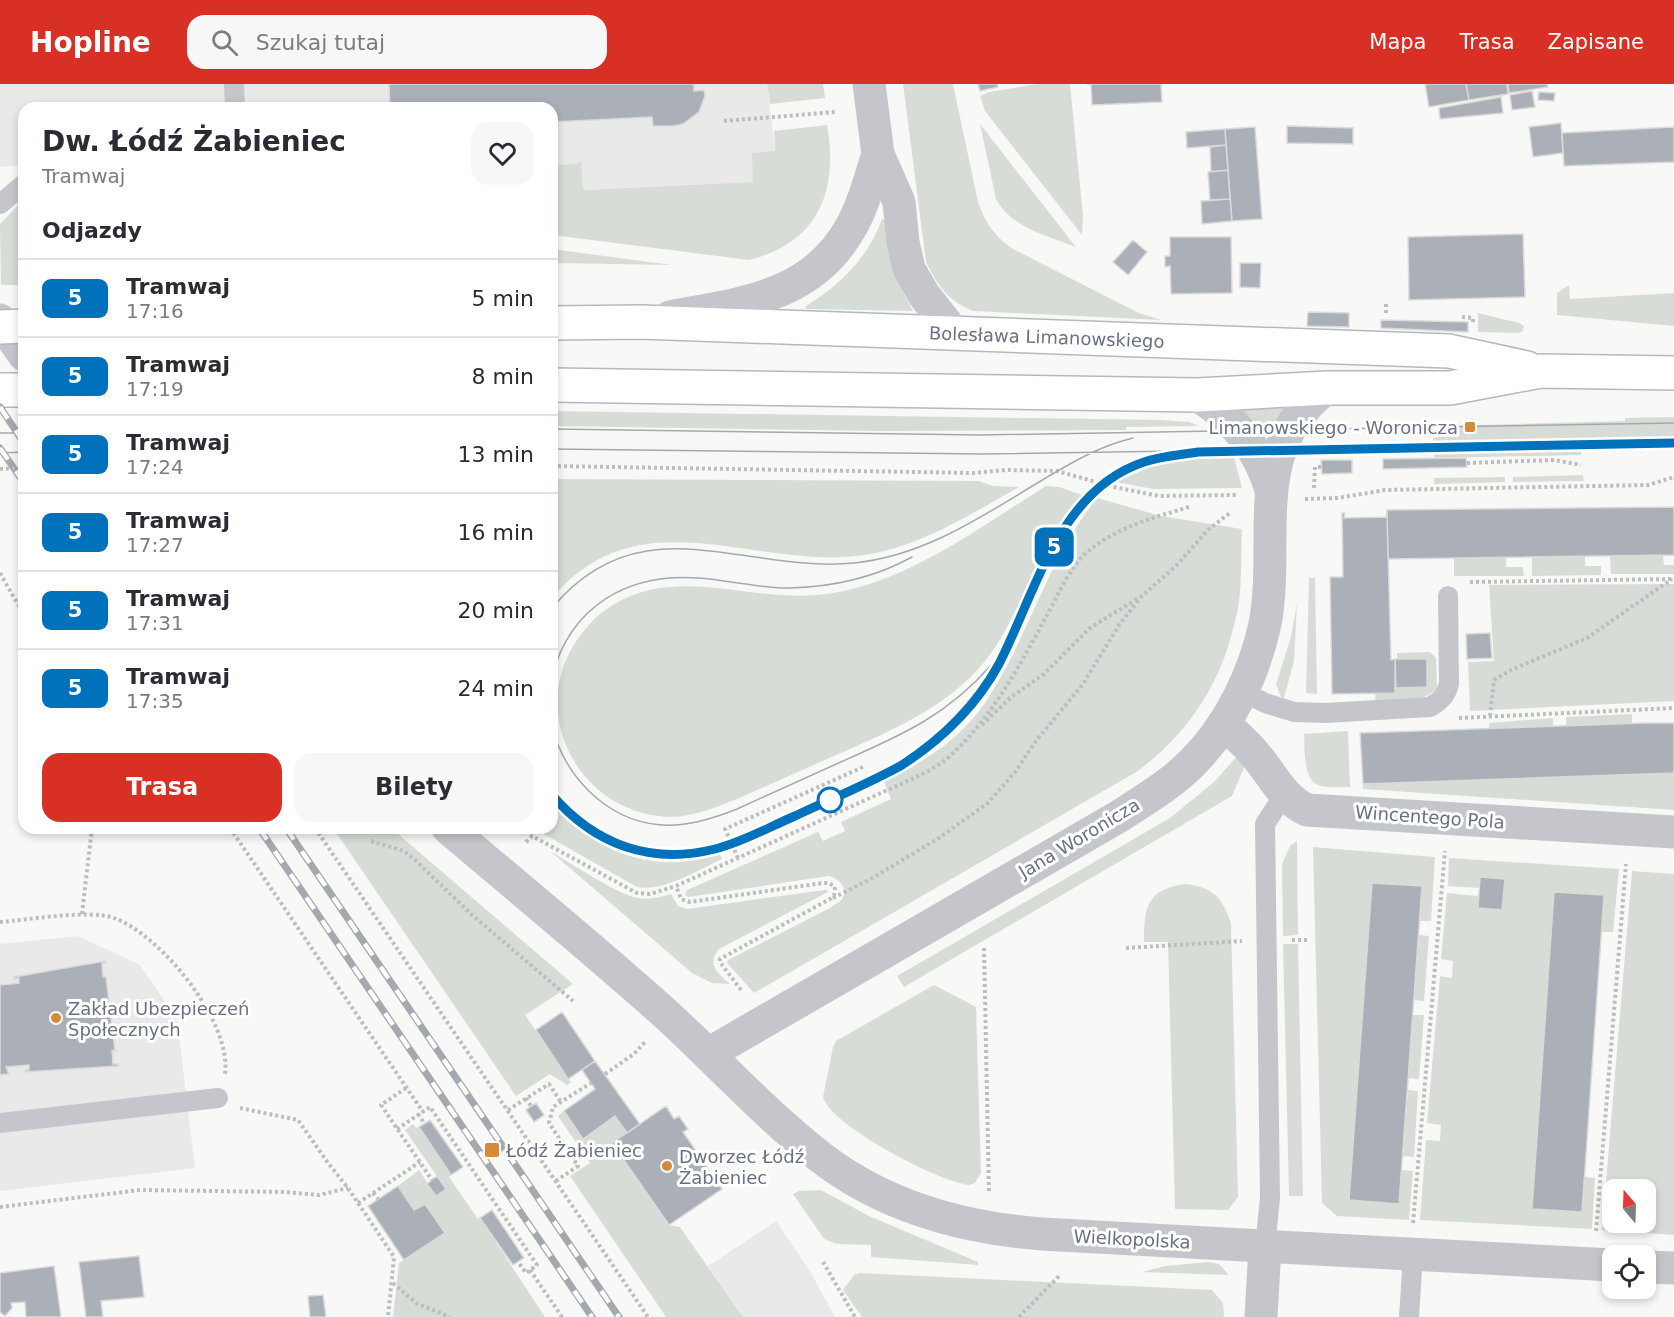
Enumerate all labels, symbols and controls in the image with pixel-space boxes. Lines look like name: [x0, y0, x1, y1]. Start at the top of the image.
search box: [187, 15, 607, 69]
text: Hopline: [30, 26, 151, 59]
icon: search: [208, 26, 241, 59]
text: Szukaj tutaj: [256, 30, 385, 55]
text: Mapa: [1369, 30, 1426, 54]
text: Trasa: [1459, 30, 1515, 54]
text: Zapisane: [1548, 30, 1644, 54]
button: heart: [471, 122, 534, 185]
text: Dw. Łódź Żabieniec: [42, 125, 346, 158]
text: Tramwaj: [42, 164, 125, 188]
text: Odjazdy: [42, 218, 142, 243]
text: Tramwaj: [126, 274, 230, 299]
text: 5: [68, 286, 82, 310]
text: 5 min: [472, 286, 534, 311]
text: 17:16: [126, 299, 184, 323]
street label: Bolesława Limanowskiego: [929, 322, 1165, 351]
text: Tramwaj: [126, 352, 230, 377]
text: 5: [68, 364, 82, 388]
text: 8 min: [472, 364, 534, 389]
text: 17:19: [126, 377, 184, 401]
place label: Limanowskiego - Woronicza: [1208, 417, 1458, 438]
marker: Limanowskiego - Woronicza: [1463, 420, 1477, 434]
text: Tramwaj: [126, 430, 230, 455]
text: 5: [68, 442, 82, 466]
text: 13 min: [458, 442, 534, 467]
text: 17:24: [126, 455, 184, 479]
text: Tramwaj: [126, 508, 230, 533]
text: 5: [68, 520, 82, 544]
text: 16 min: [458, 520, 534, 545]
line badge: 5: [1034, 528, 1074, 566]
text: 17:27: [126, 533, 184, 557]
text: 5: [1047, 535, 1061, 559]
text: Tramwaj: [126, 586, 230, 611]
text: 5: [68, 598, 82, 622]
text: 20 min: [458, 598, 534, 623]
text: 17:31: [126, 611, 184, 635]
text: Tramwaj: [126, 664, 230, 689]
text: 5: [68, 676, 82, 700]
text: 24 min: [458, 676, 534, 701]
text: 17:35: [126, 689, 184, 713]
button: Trasa: [42, 753, 282, 822]
button: Bilety: [294, 753, 534, 822]
unlabelled marker: [817, 787, 843, 813]
street label: Jana Woronicza: [1014, 794, 1143, 883]
street label: Wincentego Pola: [1355, 801, 1505, 833]
place label: Zakład Ubezpieczeń Społecznych: [68, 998, 250, 1040]
marker: Zakład Ubezpieczeń Społecznych: [49, 1011, 63, 1025]
place label: Łódź Żabieniec: [505, 1140, 642, 1161]
marker: Łódź Żabieniec: [483, 1141, 501, 1159]
place label: Dworzec Łódź Żabieniec: [679, 1146, 804, 1188]
marker: Dworzec Łódź Żabieniec: [660, 1159, 674, 1173]
north arrow: [1602, 1179, 1656, 1233]
map controls: [1602, 1179, 1656, 1299]
street label: Wielkopolska: [1073, 1225, 1191, 1253]
button: locate: [1602, 1245, 1656, 1299]

